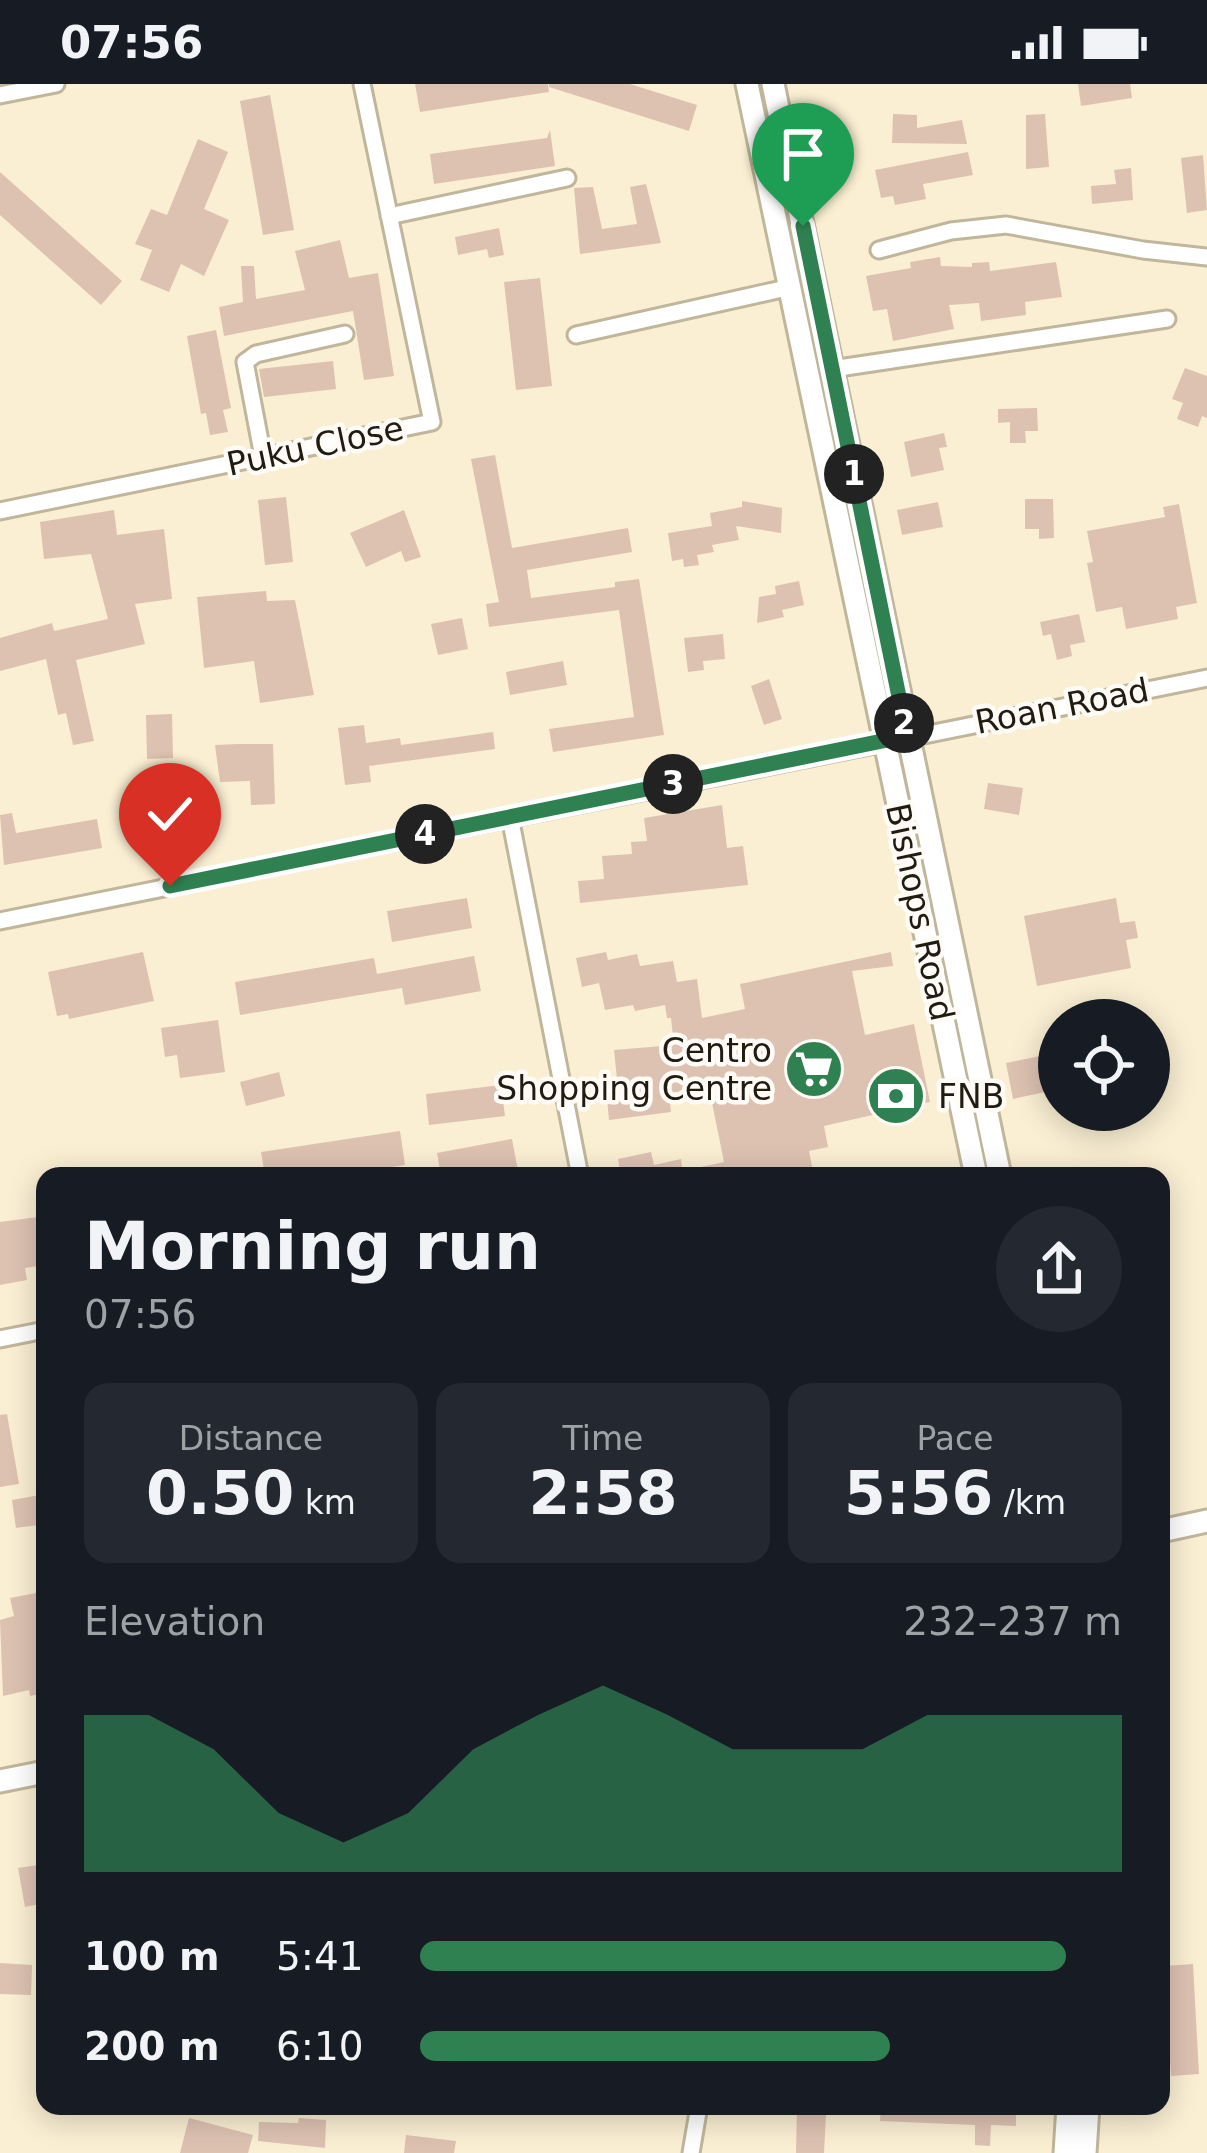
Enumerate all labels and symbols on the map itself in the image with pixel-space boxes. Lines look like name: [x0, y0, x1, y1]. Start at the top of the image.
pin: [752, 103, 854, 226]
street label: Puku Close: [223, 408, 407, 484]
pin: 1: [824, 444, 884, 504]
street label: Roan Road: [972, 670, 1152, 742]
pin: 2: [874, 693, 934, 753]
pin: 3: [643, 754, 703, 814]
pin: [119, 763, 221, 886]
street label: Bishops Road: [878, 800, 962, 1024]
pin: 4: [395, 804, 455, 864]
place label: Centro Shopping Centre: [496, 1031, 772, 1108]
supermarket icon: Centro Shopping Centre: [783, 1038, 845, 1100]
bank icon: FNB: [865, 1065, 927, 1127]
place label: FNB: [938, 1077, 1004, 1116]

